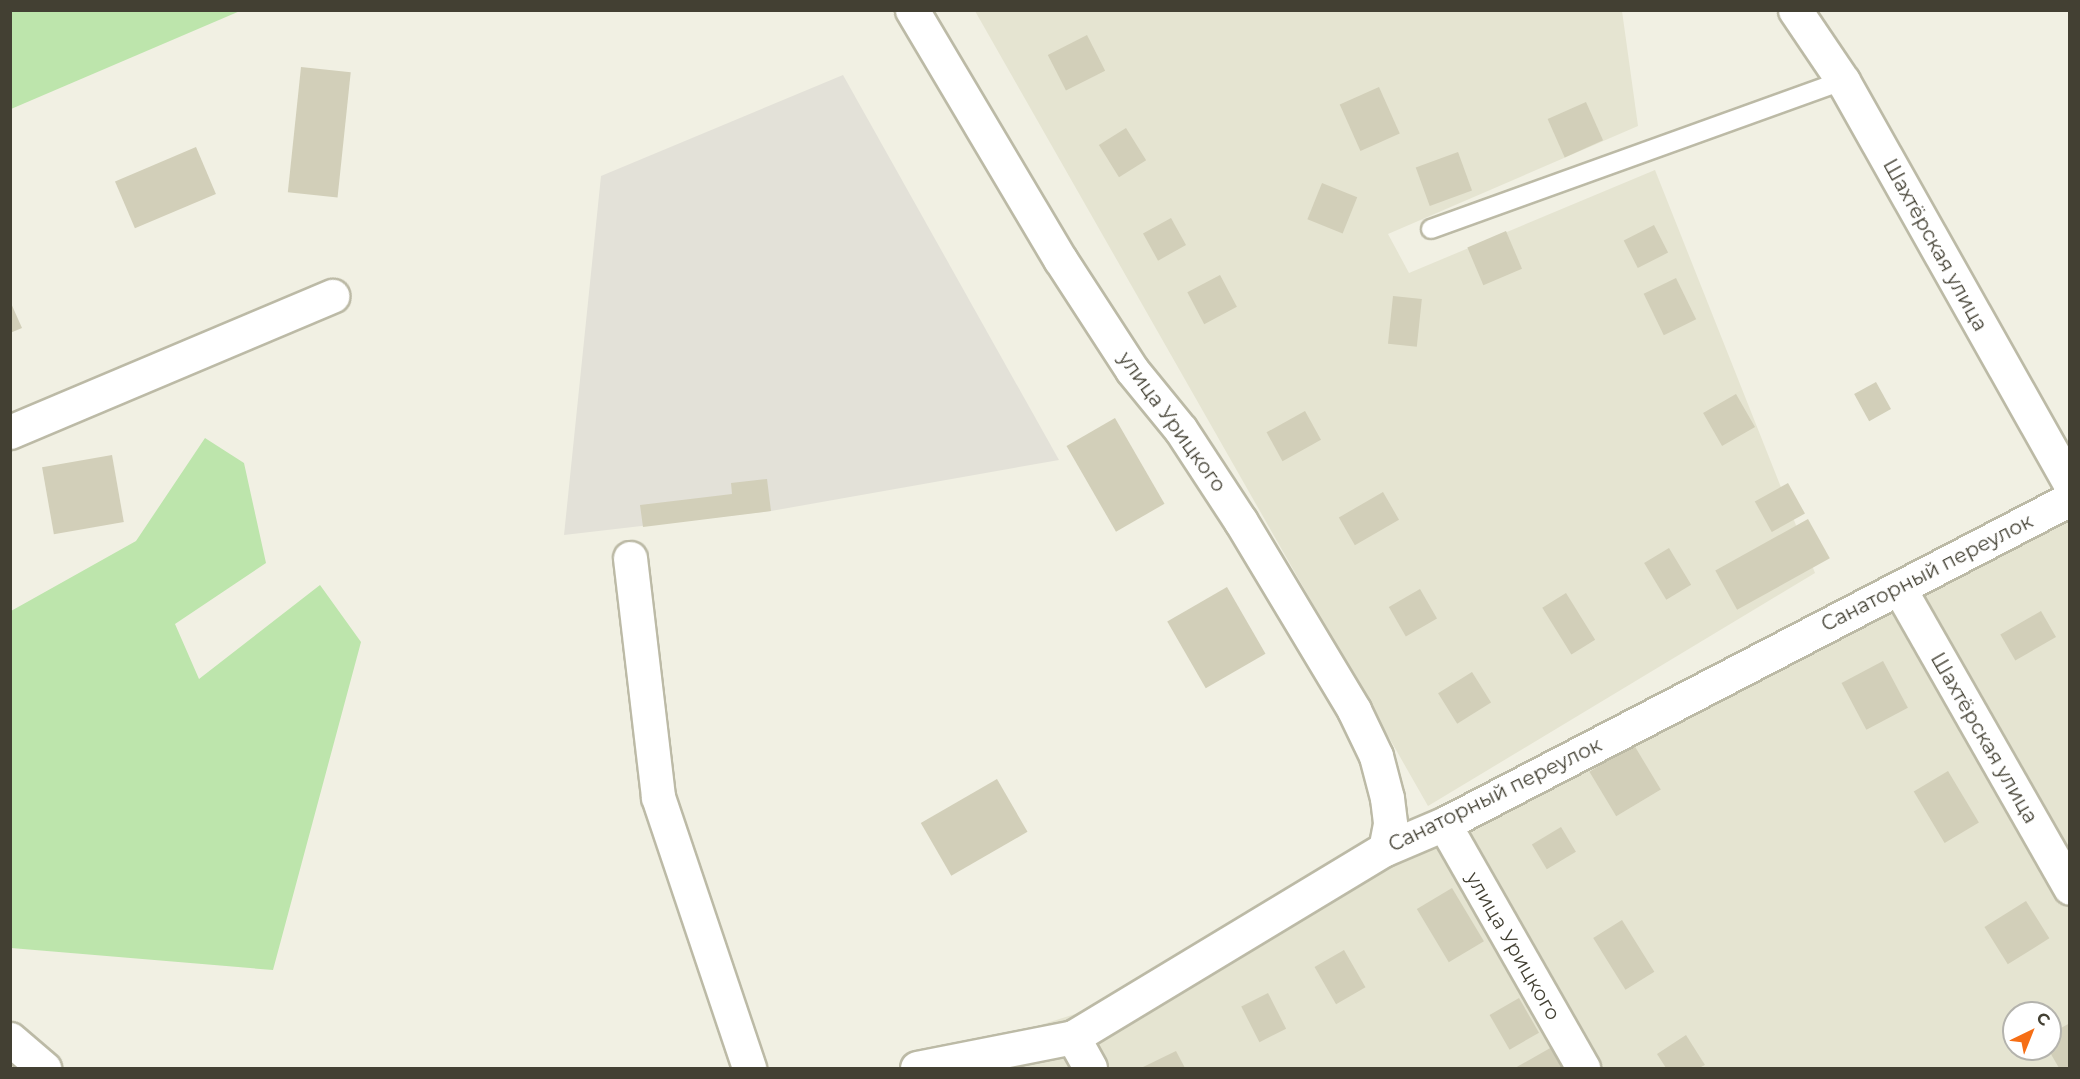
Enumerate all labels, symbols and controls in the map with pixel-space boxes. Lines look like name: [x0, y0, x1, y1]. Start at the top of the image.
street label: Шахтёрская улица: [1878, 155, 1992, 335]
street label: улица Урицкого: [1113, 347, 1231, 497]
street label: Санаторный переулок: [1817, 509, 2037, 637]
street label: Шахтёрская улица: [1925, 648, 2043, 828]
street label: Санаторный переулок: [1385, 733, 1605, 857]
street label: улица Урицкого: [1461, 867, 1565, 1025]
north arrow: [2002, 1001, 2062, 1061]
text: С: [2033, 1008, 2054, 1030]

